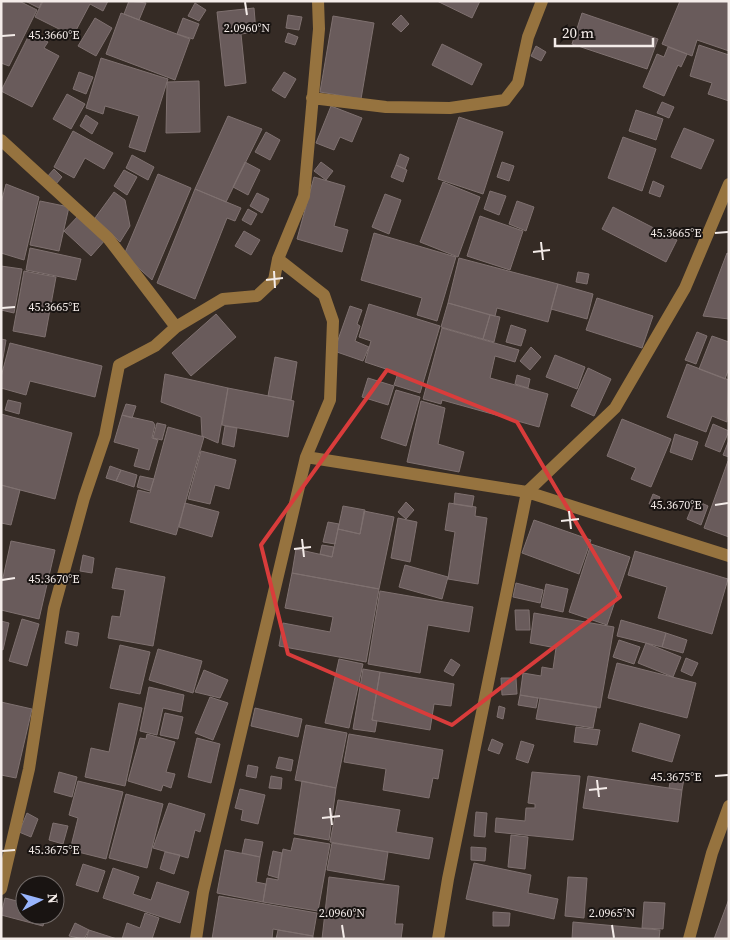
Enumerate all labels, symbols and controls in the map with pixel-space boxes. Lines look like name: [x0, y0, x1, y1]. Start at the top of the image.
scale bar: [555, 15, 652, 47]
text: 2.0960°N: [224, 20, 270, 36]
text: 20 m: [562, 22, 594, 43]
text: 45.3660°E: [29, 27, 79, 43]
text: 45.3665°E: [651, 225, 701, 241]
text: 45.3665°E: [29, 299, 79, 315]
text: 45.3670°E: [651, 497, 701, 513]
text: 45.3670°E: [29, 571, 79, 587]
text: 45.3675°E: [651, 769, 701, 785]
text: 45.3675°E: [29, 842, 79, 858]
north arrow: [15, 875, 65, 925]
text: N: [42, 893, 63, 905]
text: 2.0960°N: [319, 905, 365, 921]
text: 2.0965°N: [589, 905, 635, 921]

